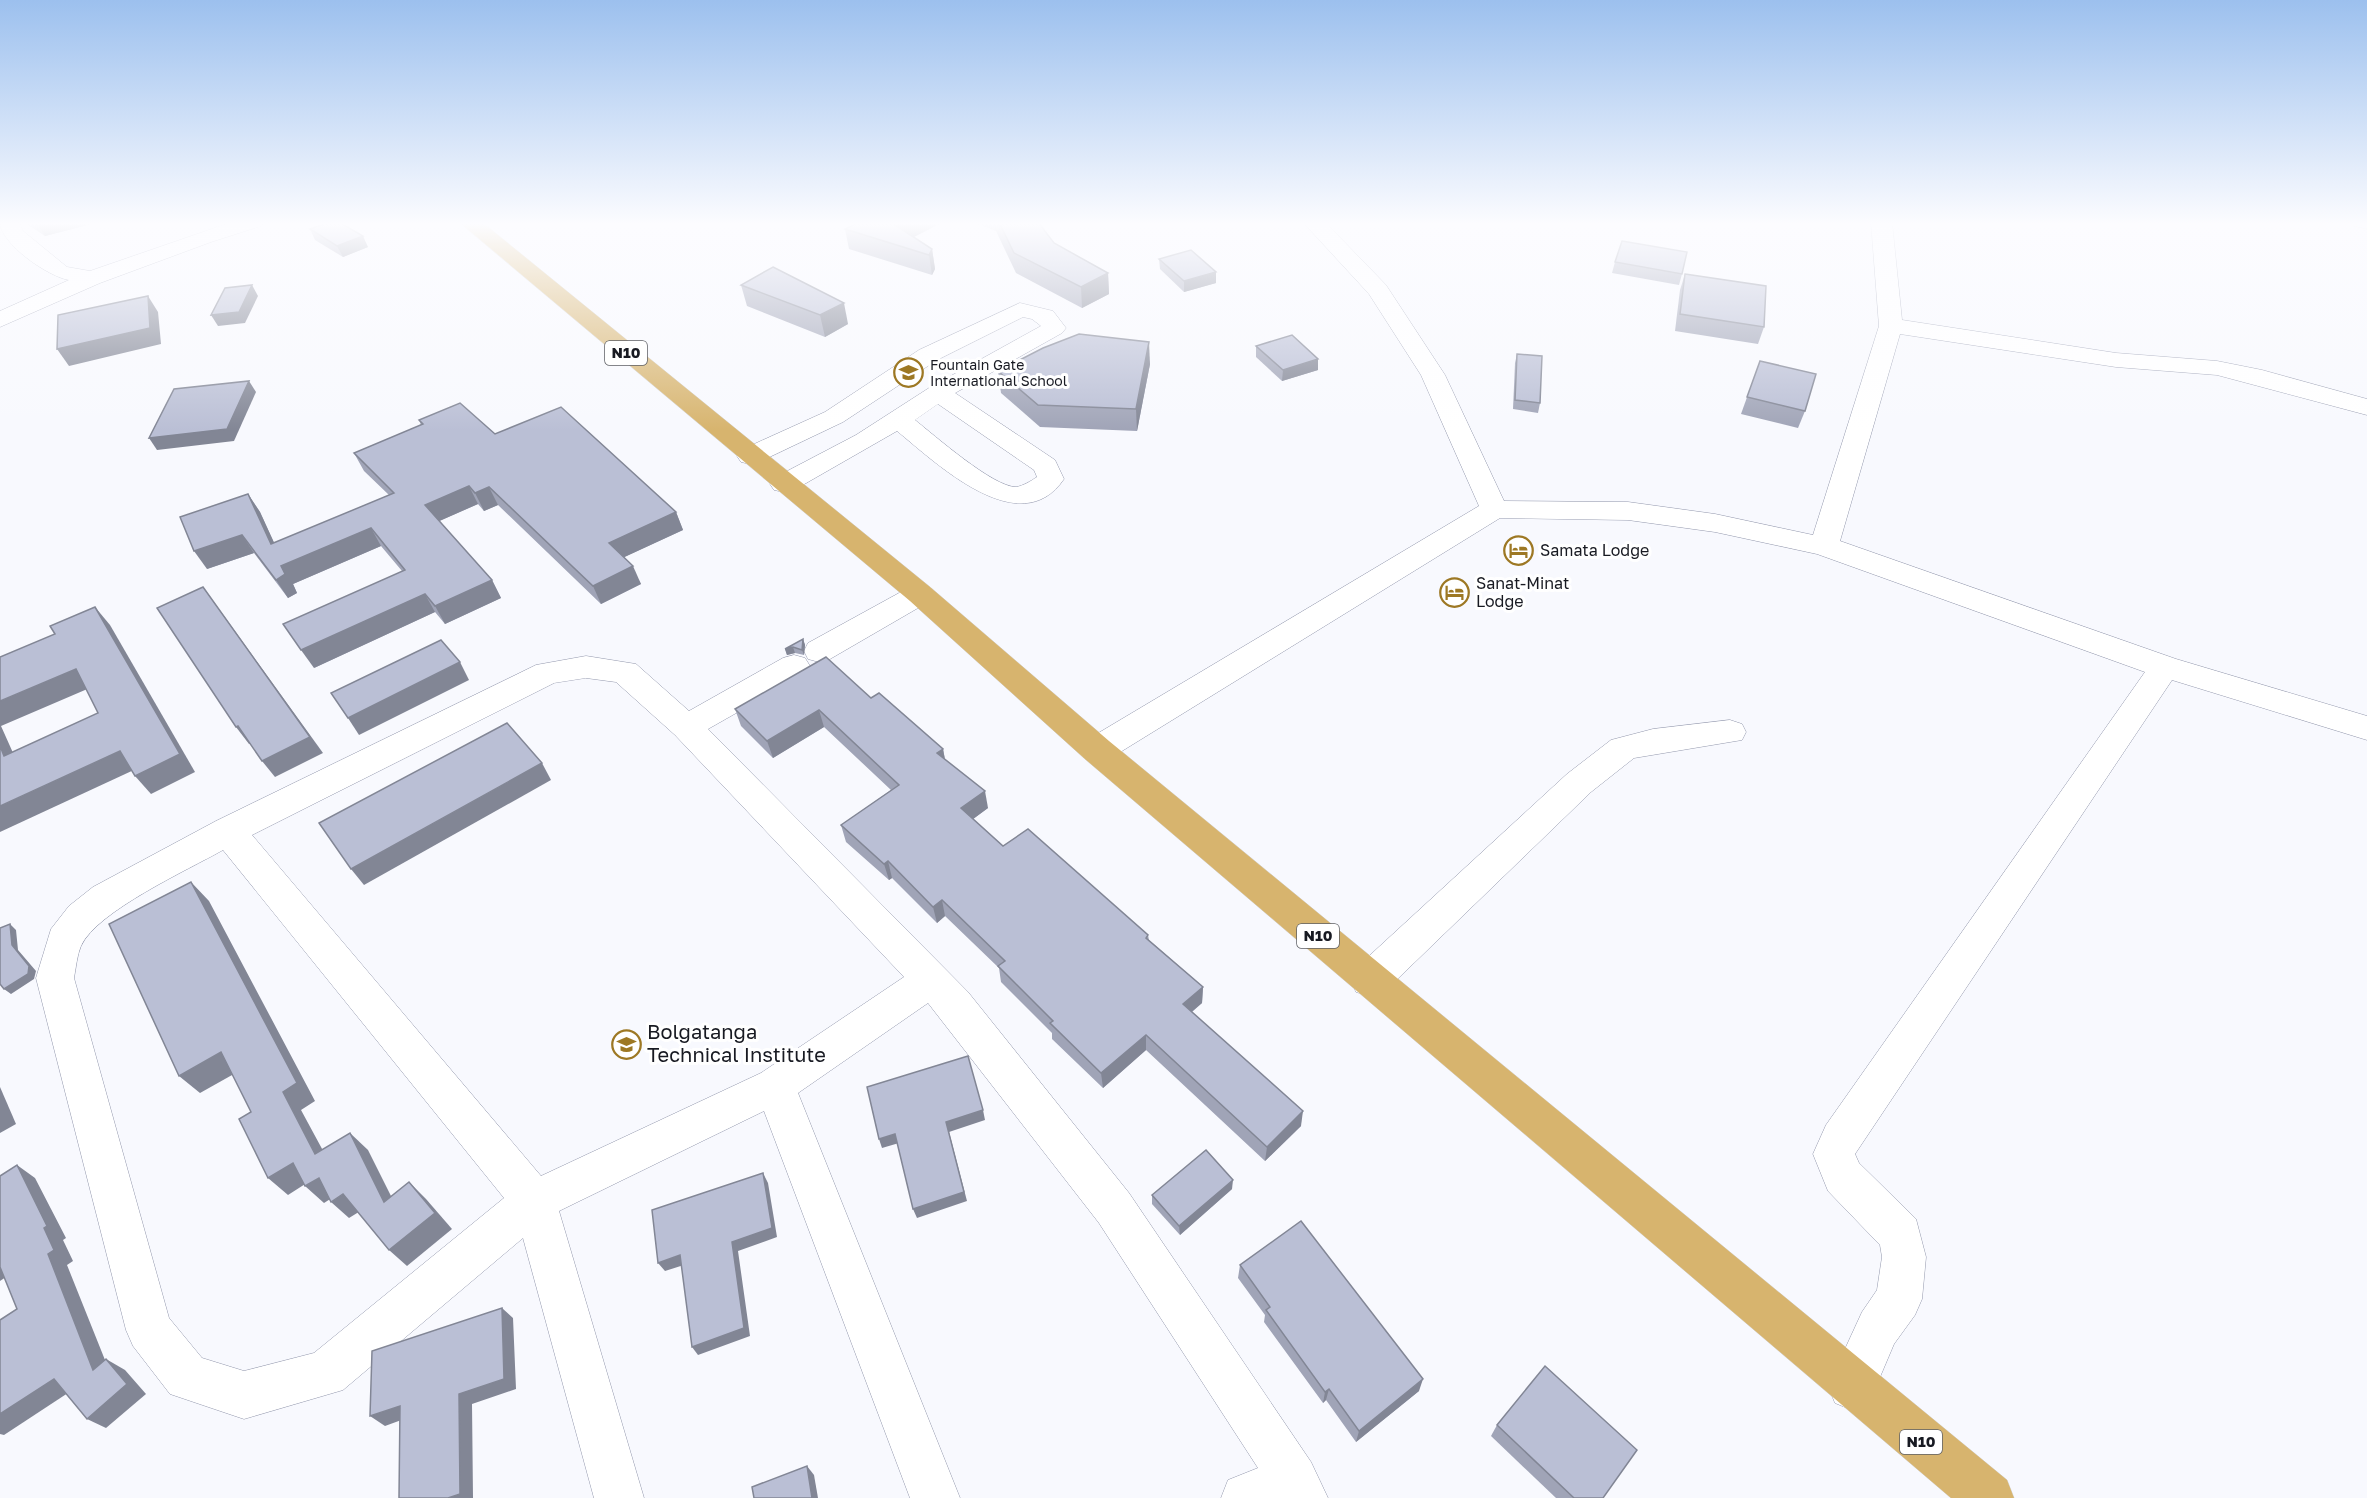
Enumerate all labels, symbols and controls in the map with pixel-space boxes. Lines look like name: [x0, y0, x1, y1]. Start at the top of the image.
road number: N10: [605, 341, 647, 365]
place label: Fountain Gate International School: [930, 356, 1067, 389]
school or university icon: Fountain Gate International School: [893, 357, 925, 389]
hotel icon: Samata Lodge: [1503, 534, 1535, 566]
place label: Samata Lodge: [1540, 540, 1649, 560]
place label: Sanat-Minat Lodge: [1476, 573, 1569, 611]
hotel icon: Sanat-Minat Lodge: [1439, 576, 1471, 608]
road number: N10: [1297, 924, 1339, 948]
place label: Bolgatanga Technical Institute: [647, 1019, 826, 1066]
school or university icon: Bolgatanga Technical Institute: [610, 1028, 642, 1060]
road number: N10: [1900, 1430, 1942, 1454]

